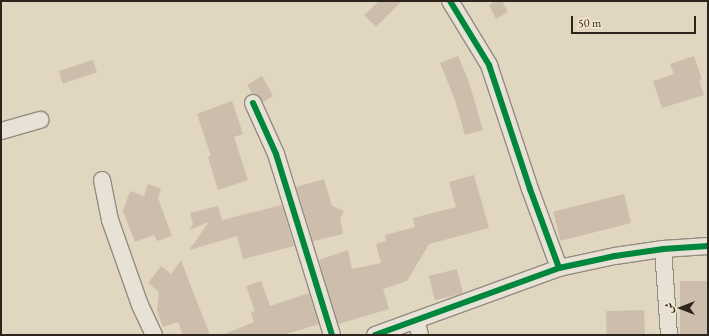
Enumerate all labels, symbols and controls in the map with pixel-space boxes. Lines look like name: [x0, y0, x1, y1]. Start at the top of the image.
scale bar: [573, 8, 698, 34]
text: 50 m: [578, 15, 601, 31]
north arrow: [661, 288, 701, 328]
text: ش: [662, 303, 676, 313]

